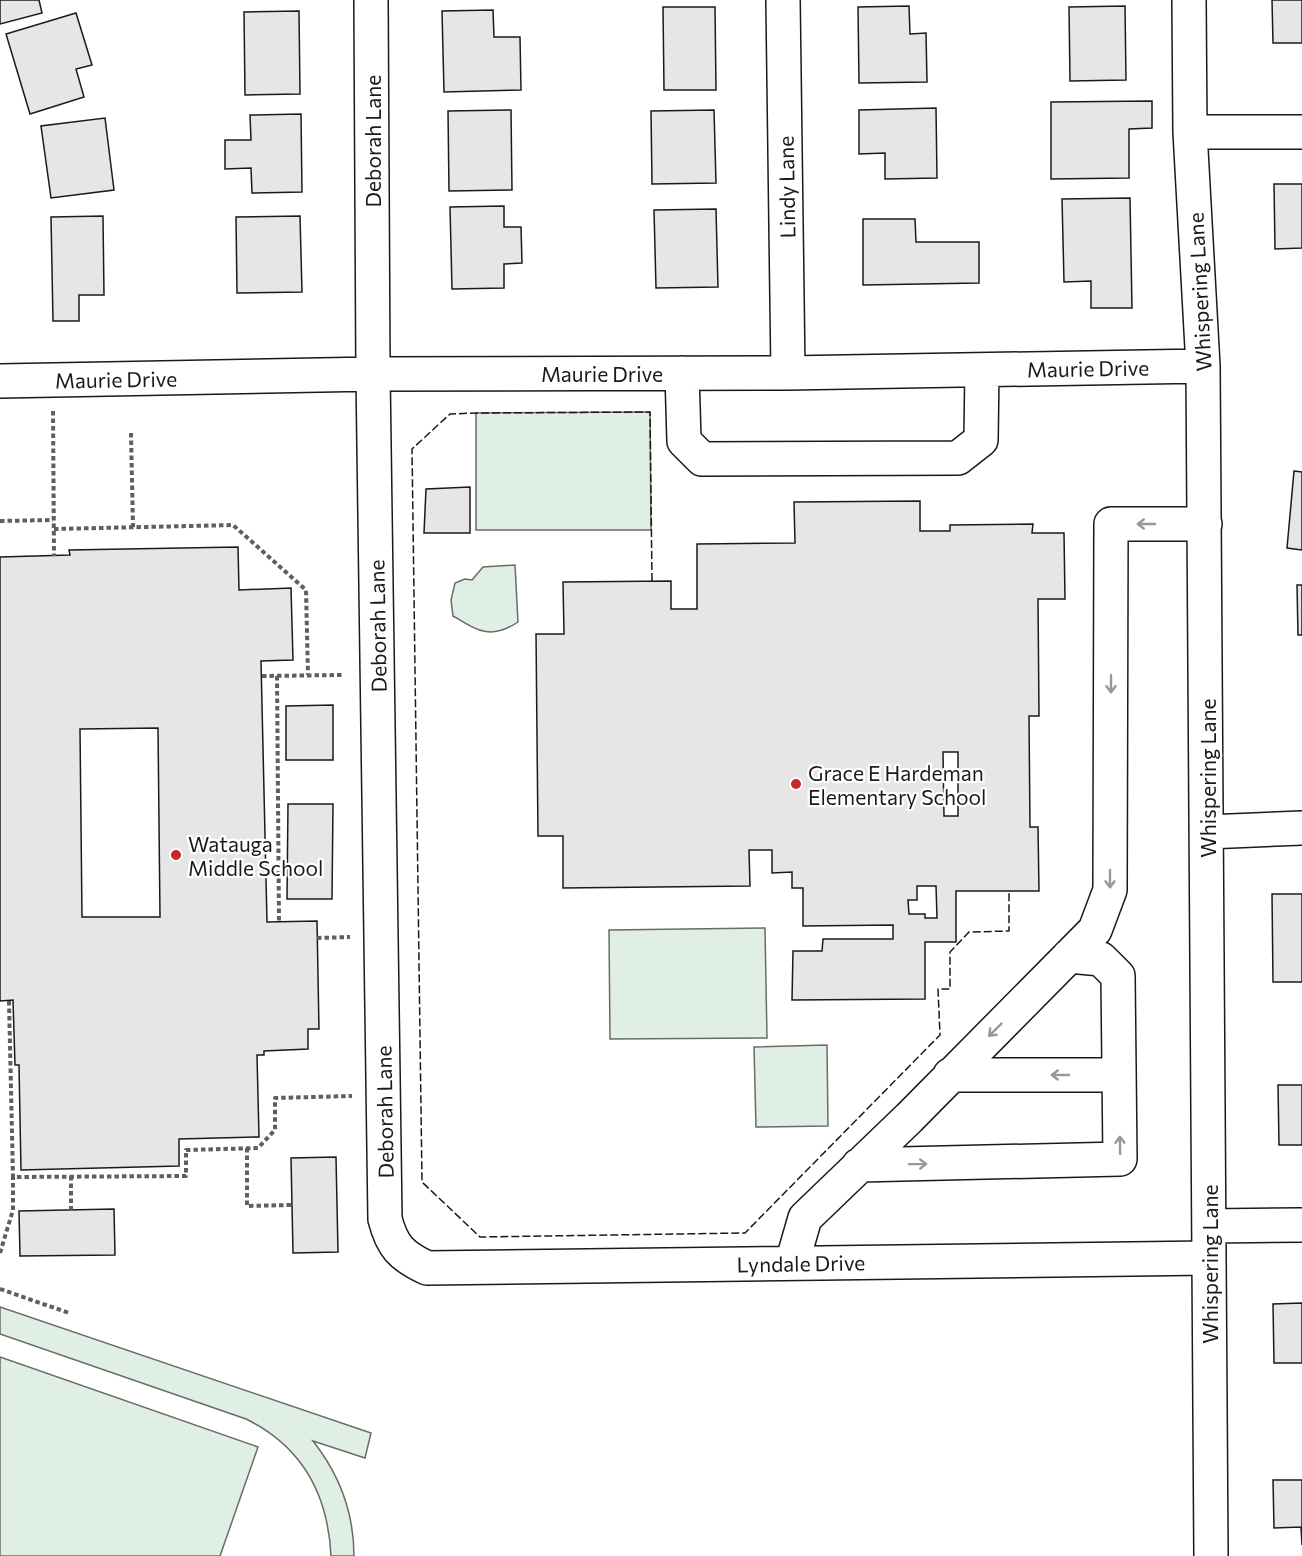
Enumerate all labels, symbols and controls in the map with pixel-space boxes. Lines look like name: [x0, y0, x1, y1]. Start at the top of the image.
street label: Deborah Lane: [360, 75, 385, 207]
street label: Lindy Lane: [773, 135, 799, 239]
street label: Whispering Lane: [1182, 212, 1216, 372]
street label: Maurie Drive: [1027, 354, 1149, 382]
street label: Maurie Drive: [541, 361, 663, 386]
street label: Maurie Drive: [55, 365, 177, 393]
one-way arrow: [1137, 518, 1157, 530]
street label: Deborah Lane: [363, 559, 391, 693]
one-way arrow: [1105, 673, 1116, 693]
street label: Whispering Lane: [1195, 698, 1220, 858]
place label: Grace E Hardeman Elementary School: [808, 760, 986, 809]
marker: Grace E Hardeman Elementary School: [789, 777, 803, 791]
place label: Watauga Middle School: [188, 831, 323, 880]
marker: Watauga Middle School: [169, 848, 183, 862]
one-way arrow: [1104, 868, 1116, 888]
one-way arrow: [988, 1023, 1003, 1038]
street label: Deborah Lane: [370, 1045, 398, 1179]
one-way arrow: [1051, 1069, 1071, 1081]
one-way arrow: [1114, 1136, 1126, 1156]
one-way arrow: [907, 1158, 927, 1170]
street label: Whispering Lane: [1197, 1184, 1222, 1344]
street label: Lyndale Drive: [736, 1249, 866, 1277]

